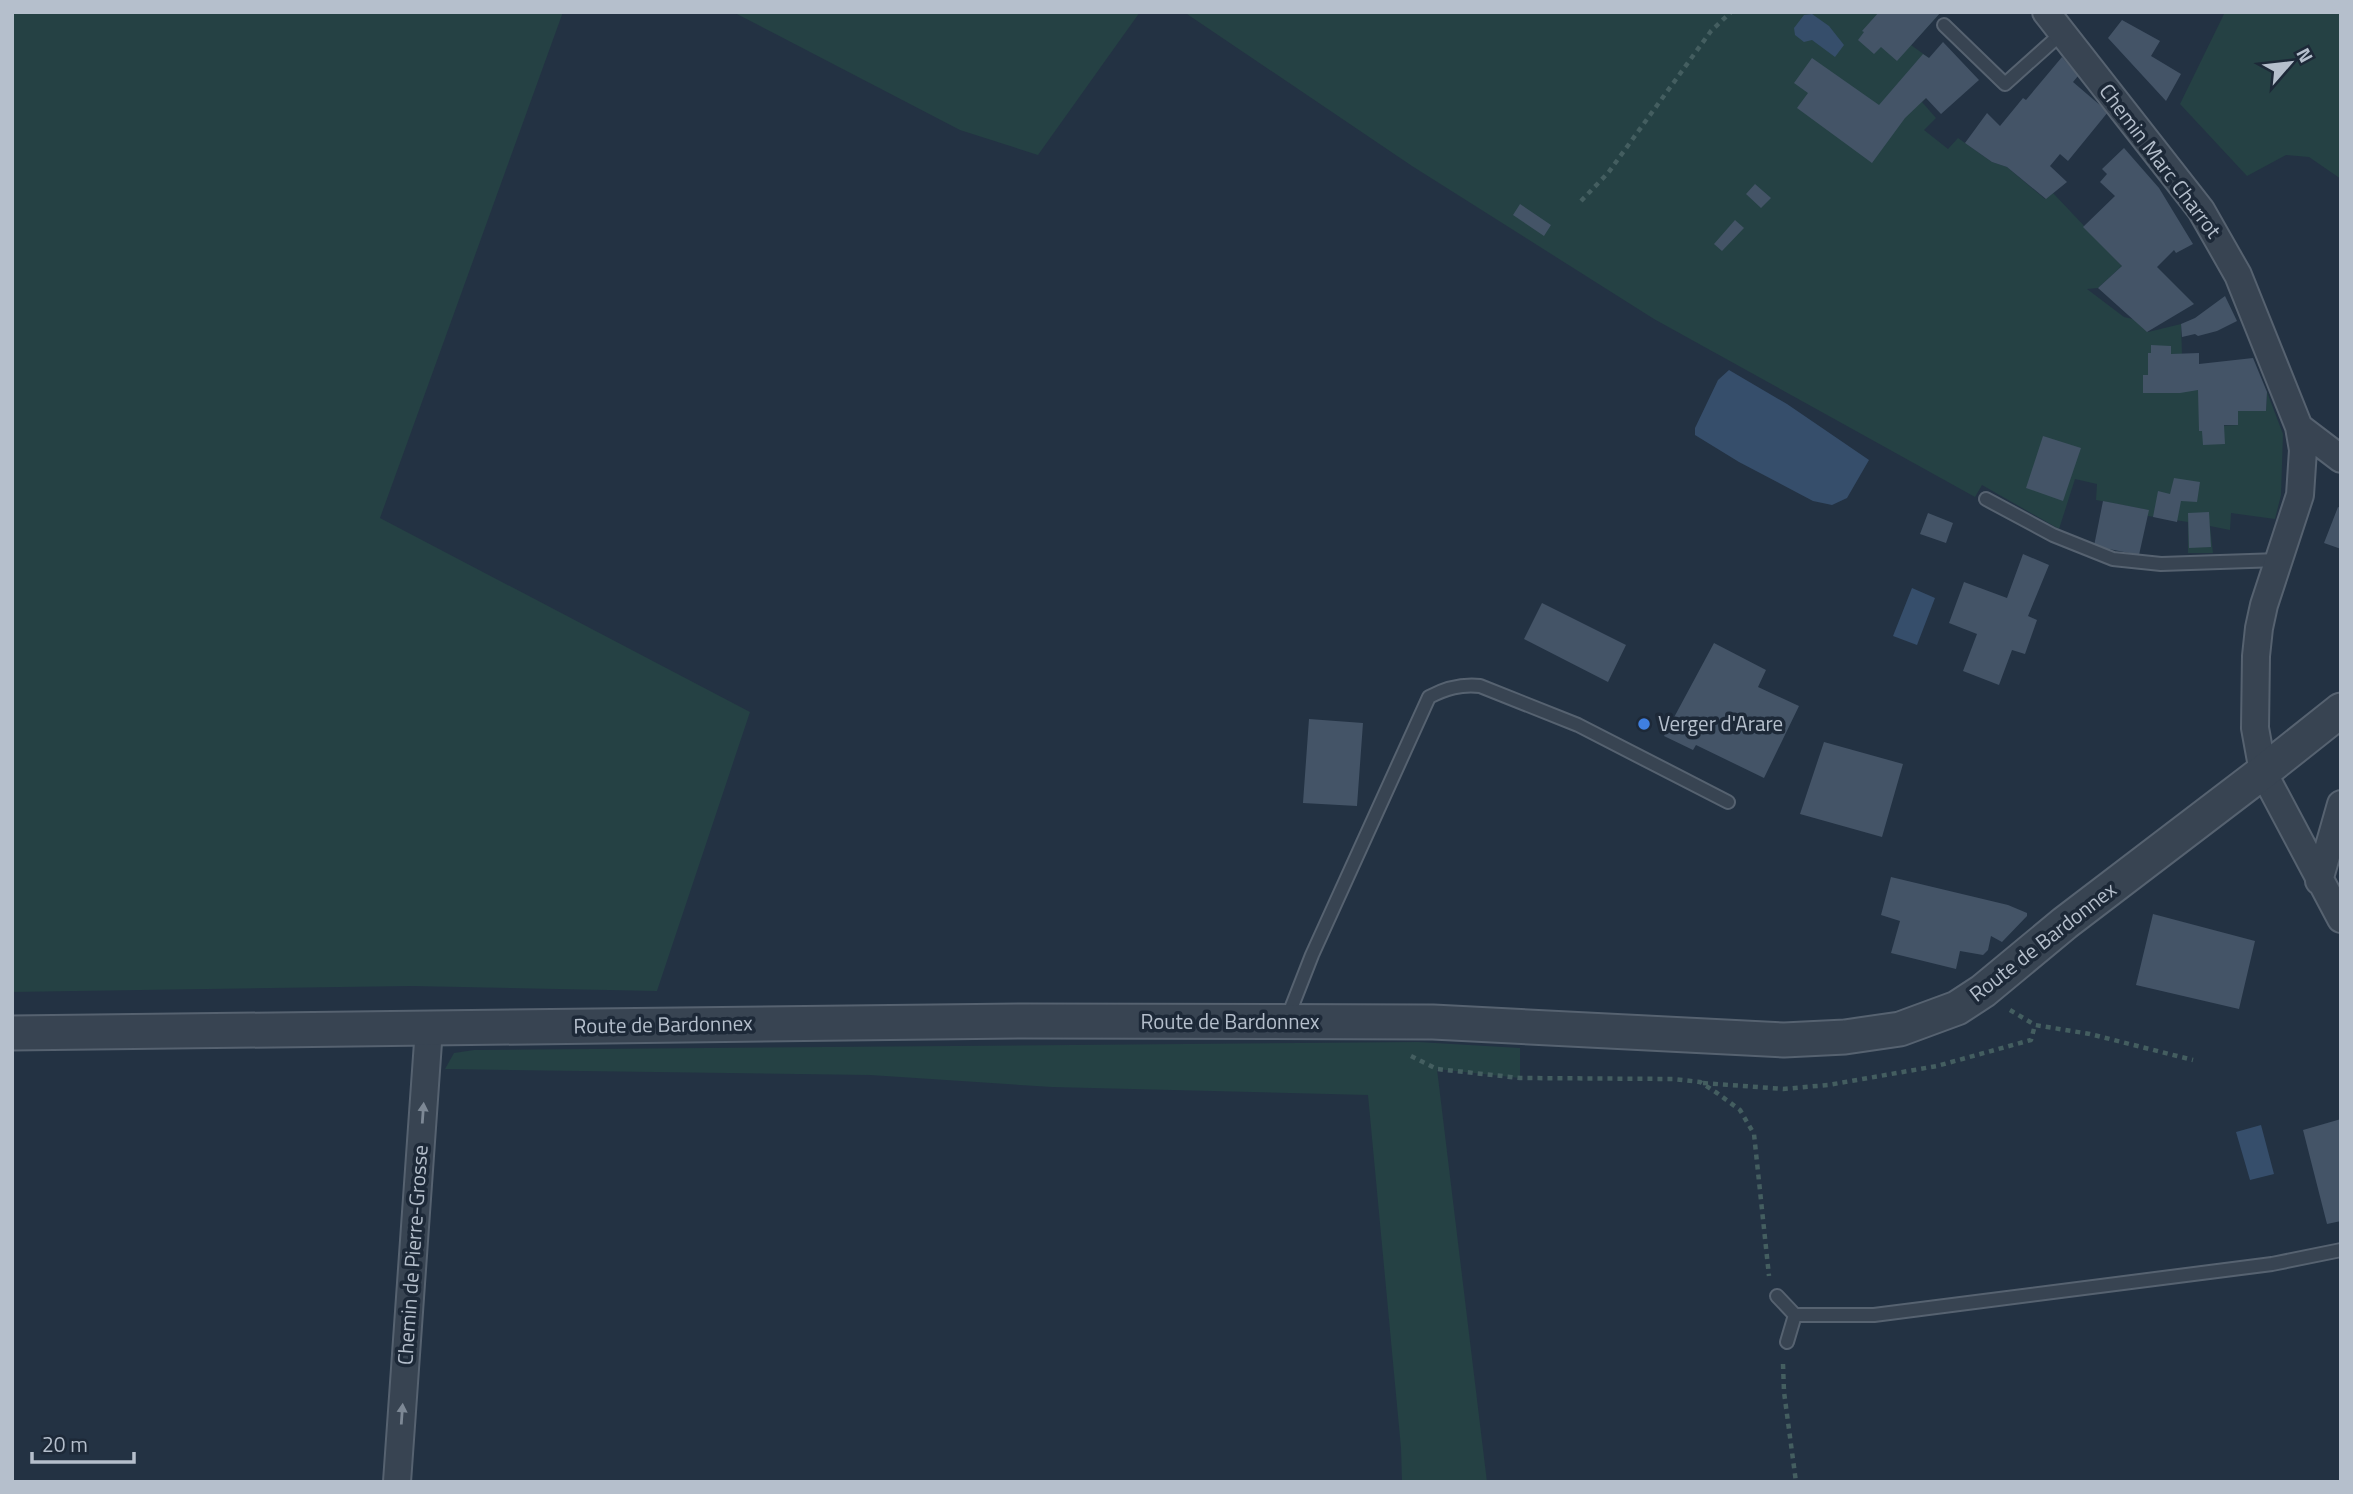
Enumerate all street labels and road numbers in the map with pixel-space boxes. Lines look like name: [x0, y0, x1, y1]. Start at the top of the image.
street label: Chemin Marc Charrot: [2092, 76, 2230, 245]
street label: Route de Bardonnex: [1962, 873, 2123, 1009]
street label: Route de Bardonnex: [1140, 1005, 1320, 1037]
street label: Route de Bardonnex: [573, 1006, 753, 1042]
street label: Chemin de Pierre-Grosse: [388, 1144, 436, 1366]

